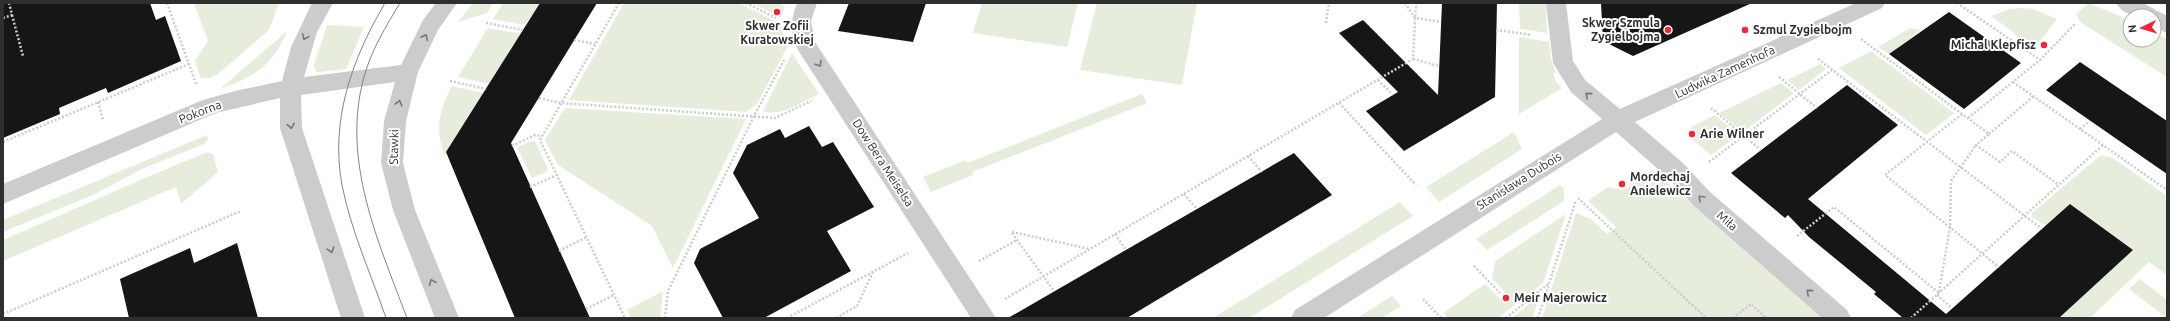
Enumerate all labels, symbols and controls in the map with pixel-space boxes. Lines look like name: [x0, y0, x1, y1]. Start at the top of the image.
marker: Skwer Zofii Kuratowskiej: [772, 7, 782, 17]
north arrow: [2122, 8, 2162, 48]
place label: Skwer Szmula Zygielbojma: [1582, 16, 1660, 43]
place label: Skwer Zofii Kuratowskiej: [740, 19, 814, 46]
place label: Szmul Zygielbojm: [1753, 23, 1852, 36]
text: N: [2126, 24, 2138, 33]
marker: Skwer Szmula Zygielbojma: [1663, 25, 1673, 35]
marker: Szmul Zygielbojm: [1740, 25, 1750, 35]
one-way arrow: [302, 33, 310, 41]
one-way arrow: [420, 33, 428, 41]
place label: Michal Klepfisz: [1951, 38, 2036, 51]
marker: Michal Klepfisz: [2039, 40, 2049, 50]
street label: Ludwika Zamenhofa: [1673, 43, 1777, 100]
one-way arrow: [814, 60, 822, 67]
one-way arrow: [1585, 92, 1593, 100]
street label: Pokorna: [177, 97, 223, 126]
one-way arrow: [395, 100, 403, 107]
street label: Dow Bera Meiselsa: [850, 117, 917, 209]
one-way arrow: [286, 123, 295, 130]
place label: Arie Wilner: [1700, 127, 1764, 140]
street label: Stawki: [387, 129, 400, 165]
marker: Arie Wilner: [1687, 129, 1697, 139]
street label: Stanisława Dubois: [1474, 149, 1563, 212]
place label: Mordechaj Anielewicz: [1630, 170, 1691, 197]
marker: Mordechaj Anielewicz: [1617, 179, 1627, 189]
one-way arrow: [1698, 195, 1706, 203]
street label: Miła: [1714, 208, 1740, 233]
one-way arrow: [326, 246, 335, 253]
one-way arrow: [429, 278, 437, 285]
one-way arrow: [1806, 290, 1814, 297]
place label: Meir Majerowicz: [1514, 291, 1607, 304]
marker: Meir Majerowicz: [1501, 293, 1511, 303]

